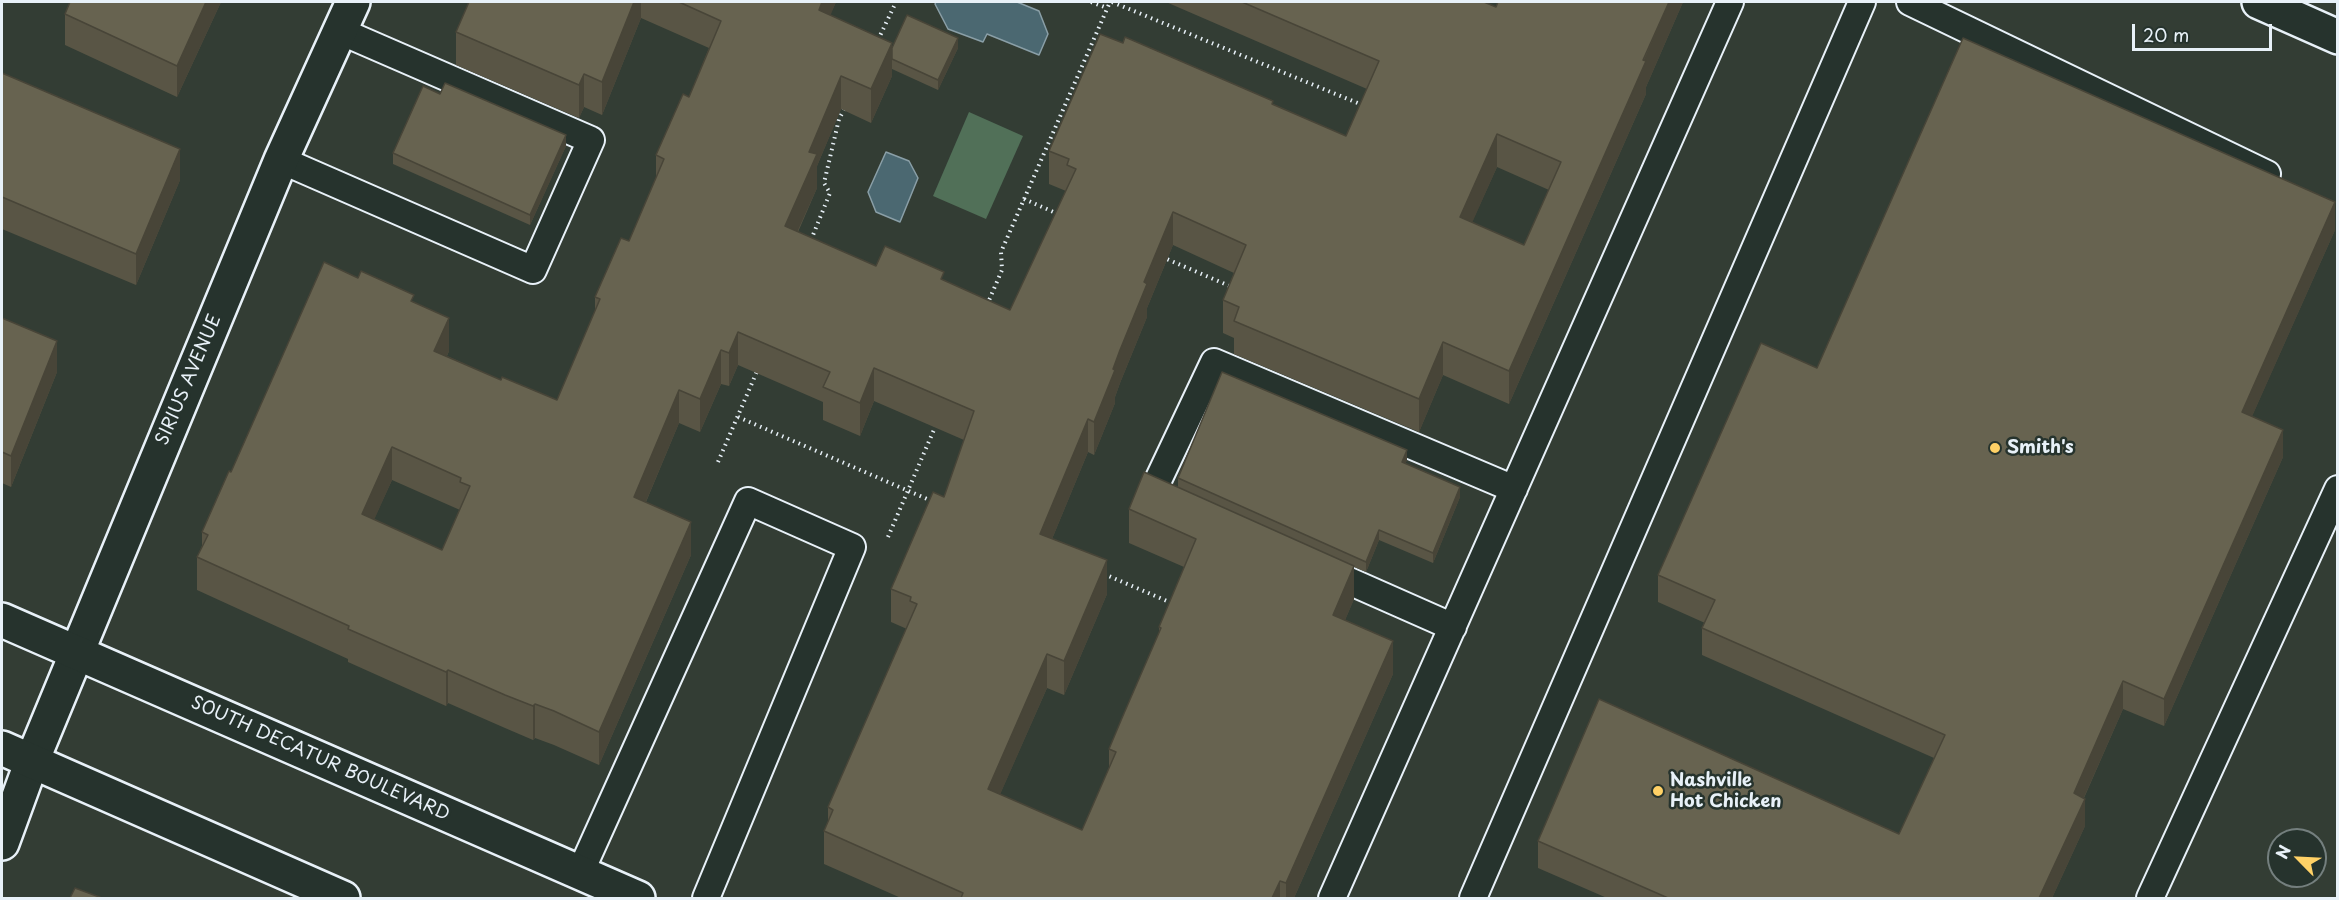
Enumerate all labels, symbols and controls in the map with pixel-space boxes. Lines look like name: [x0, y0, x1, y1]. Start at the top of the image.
scale bar: [2135, 12, 2274, 50]
text: 20 m: [2143, 21, 2189, 48]
street label: SIRIUS AVENUE: [152, 311, 226, 449]
place label: Smith's: [2007, 437, 2074, 459]
marker: Smith's: [1988, 441, 2002, 455]
street label: SOUTH DECATUR BOULEVARD: [187, 692, 453, 826]
place label: Nashville Hot Chicken: [1670, 770, 1781, 812]
marker: Nashville Hot Chicken: [1651, 784, 1665, 798]
north arrow: [2267, 828, 2327, 888]
text: N: [2269, 841, 2296, 862]

